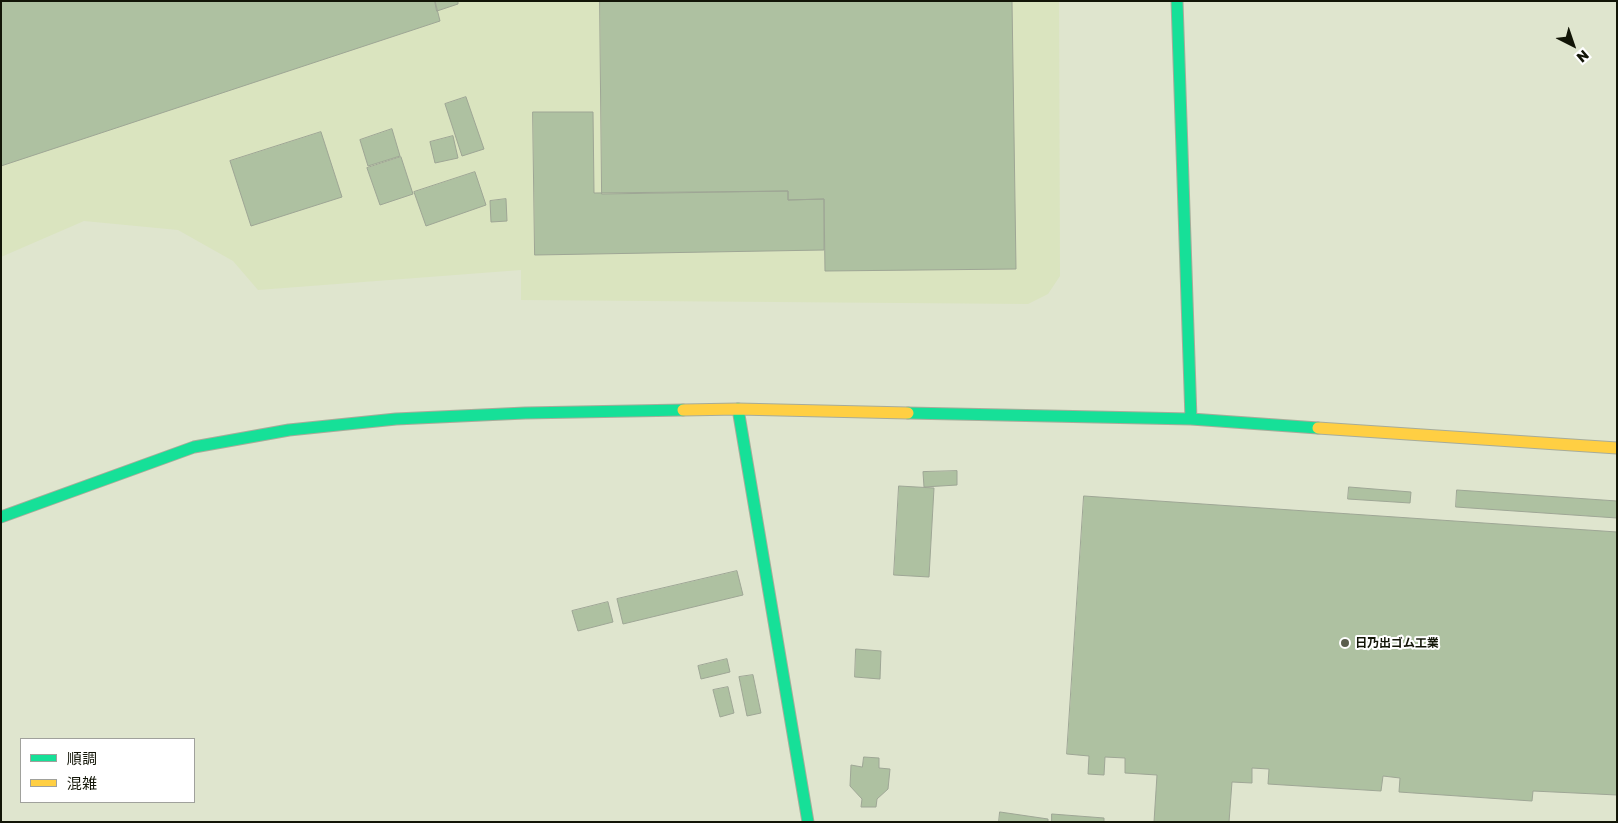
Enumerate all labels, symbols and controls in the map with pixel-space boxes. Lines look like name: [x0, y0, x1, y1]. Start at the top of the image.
north arrow: [1548, 20, 1598, 70]
text: N: [1574, 47, 1593, 67]
place label: 日乃出ゴム工業: [1355, 636, 1439, 650]
marker: 日乃出ゴム工業: [1339, 637, 1351, 649]
legend: [20, 738, 195, 803]
text: 順調: [67, 749, 97, 767]
text: 混雑: [67, 774, 97, 792]

